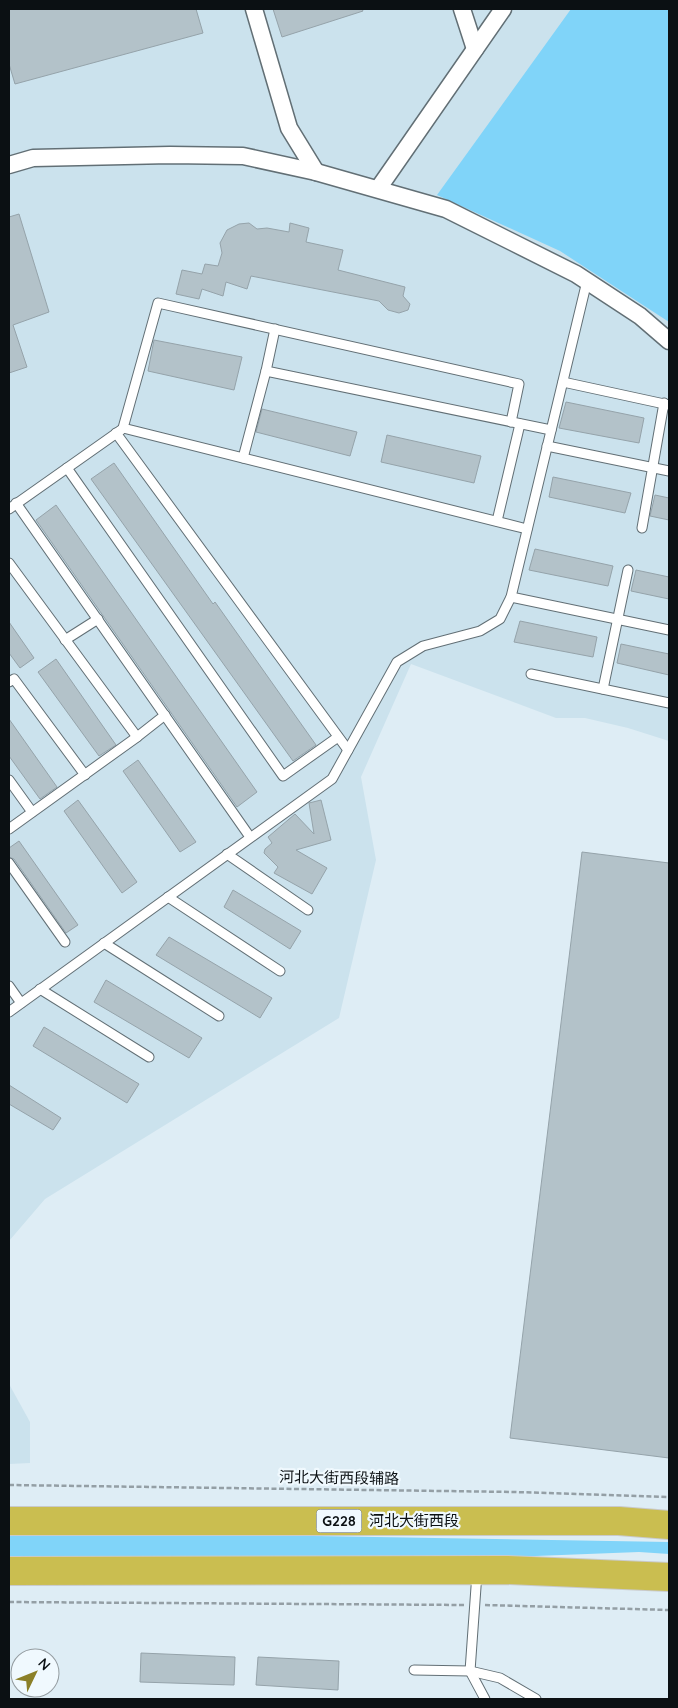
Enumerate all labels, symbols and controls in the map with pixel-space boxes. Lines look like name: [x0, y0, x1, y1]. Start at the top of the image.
street label: 河北大街西段辅路: [279, 1467, 399, 1488]
road number: G228: [316, 1510, 362, 1532]
street label: 河北大街西段: [369, 1511, 459, 1530]
north arrow: [10, 1648, 60, 1698]
text: N: [34, 1654, 55, 1674]

